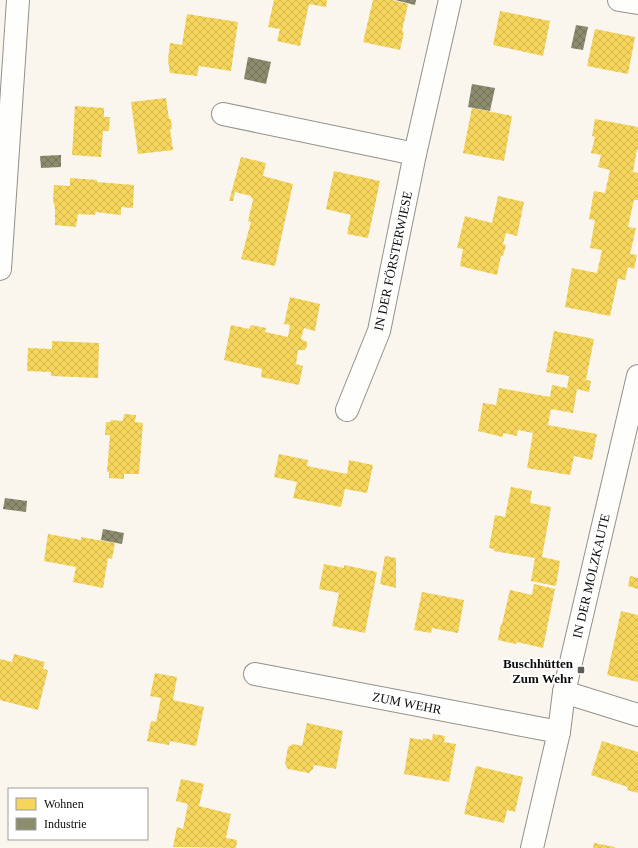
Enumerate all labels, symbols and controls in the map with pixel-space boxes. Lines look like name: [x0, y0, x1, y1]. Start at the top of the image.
street label: IN DER FÖRSTERWIESE: [371, 190, 415, 332]
street label: IN DER MOLZKAUTE: [569, 512, 613, 640]
place label: Buschhütten Zum Wehr: [503, 656, 574, 686]
marker: Buschhütten Zum Wehr: [576, 665, 586, 675]
street label: ZUM WEHR: [371, 689, 443, 717]
legend: [8, 788, 148, 840]
text: Wohnen: [44, 797, 84, 811]
text: Industrie: [44, 817, 87, 831]

